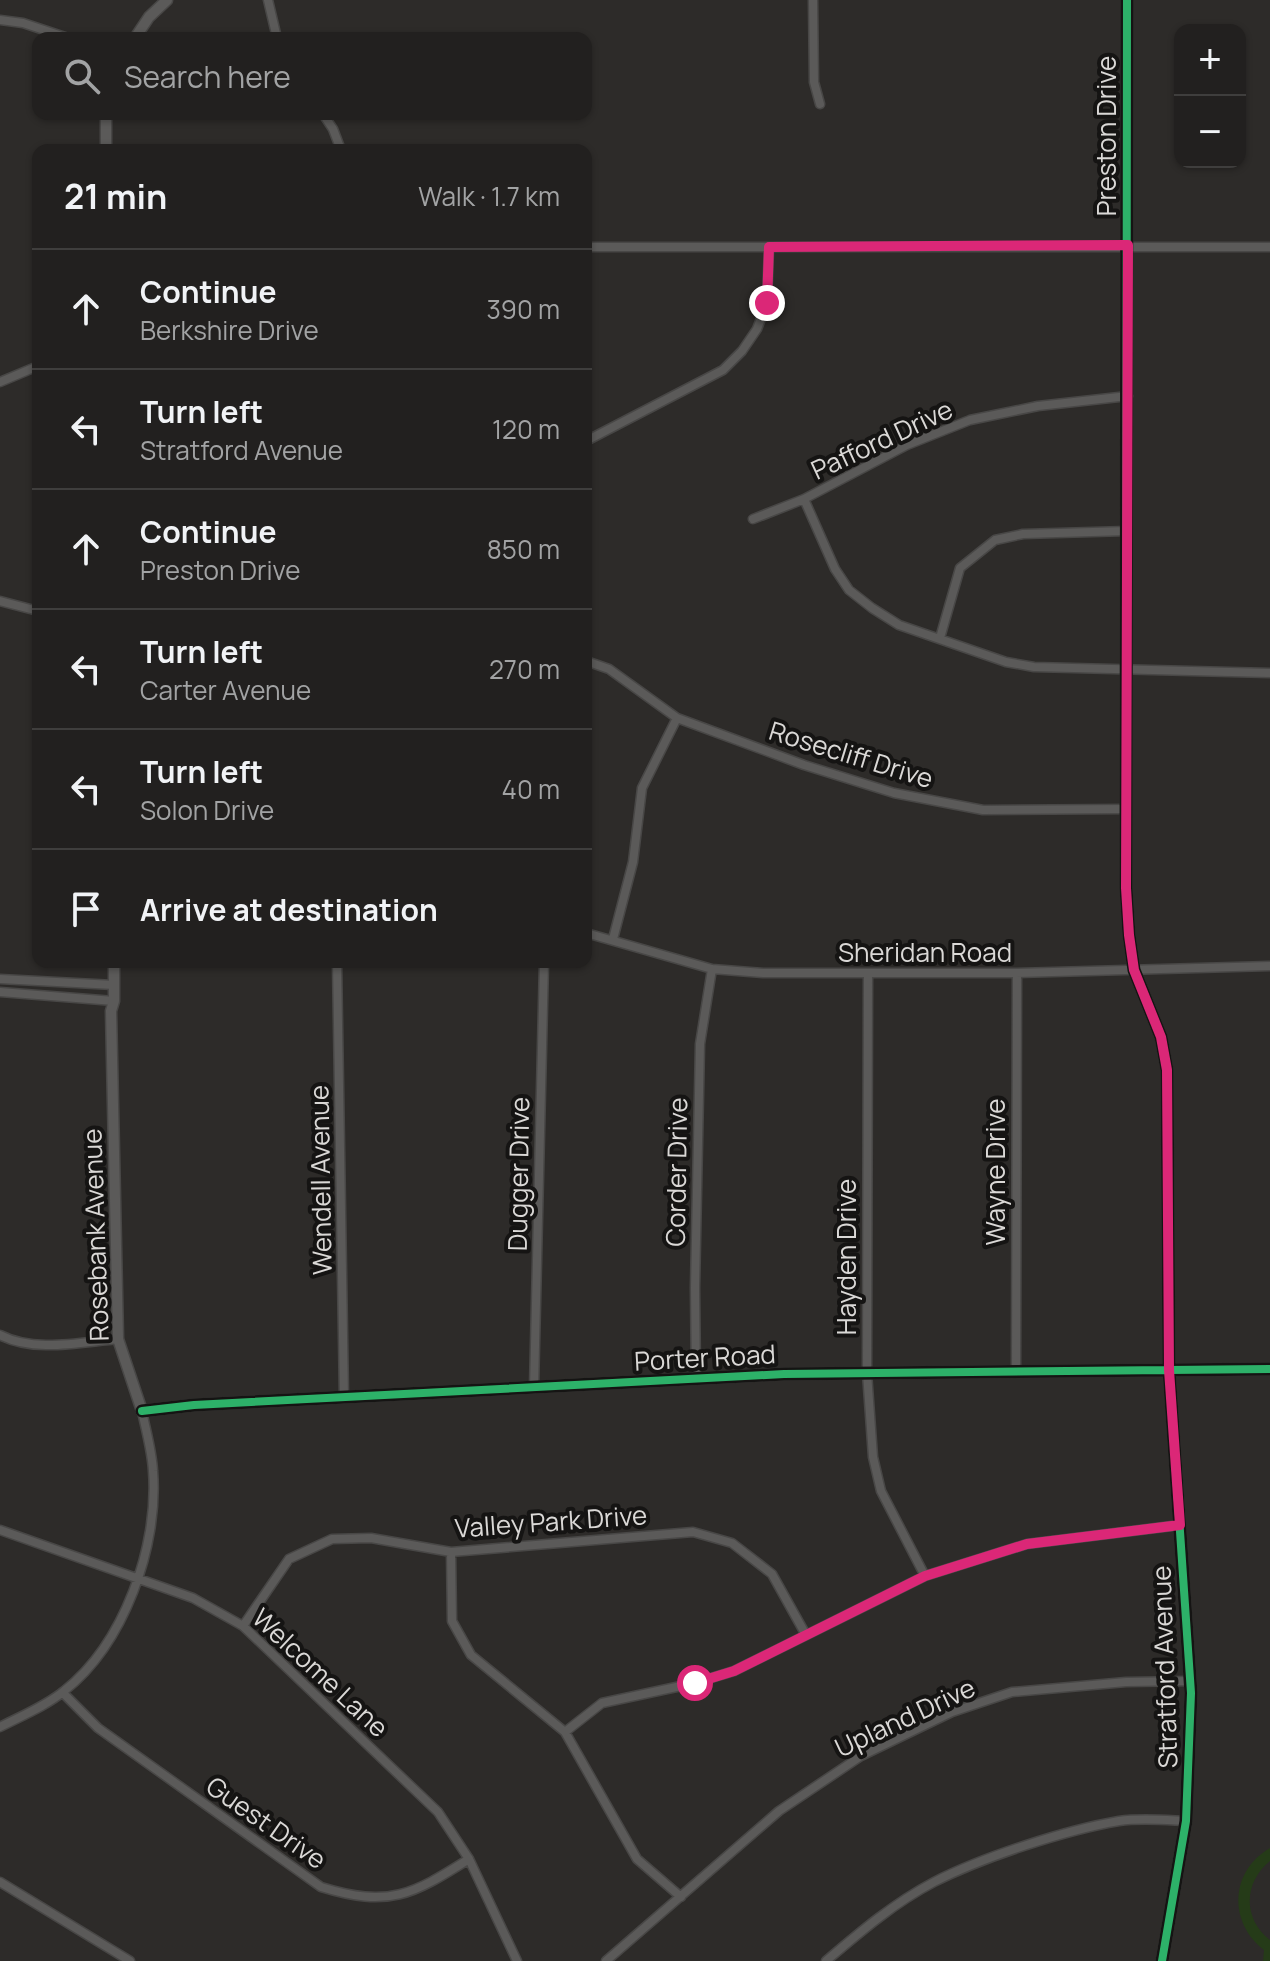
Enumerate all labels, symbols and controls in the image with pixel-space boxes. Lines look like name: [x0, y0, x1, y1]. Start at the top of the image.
map controls: [1174, 24, 1246, 168]
button: +: [1174, 24, 1246, 96]
search box: [32, 32, 592, 120]
icon: search: [60, 54, 104, 98]
text: Search here: [124, 56, 291, 97]
street label: Preston Drive: [1088, 56, 1124, 216]
button: −: [1174, 96, 1246, 168]
text: 21 min: [64, 173, 167, 219]
text: Walk · 1.7 km: [418, 178, 560, 214]
text: Continue: [140, 271, 276, 312]
route end: [749, 285, 785, 321]
icon: ahead: [64, 287, 108, 331]
text: 390 m: [486, 291, 560, 327]
text: Berkshire Drive: [140, 312, 319, 348]
text: Turn left: [140, 391, 263, 432]
street label: Pafford Drive: [805, 391, 958, 488]
icon: left: [64, 407, 108, 451]
text: 120 m: [492, 411, 560, 447]
text: Stratford Avenue: [140, 432, 343, 468]
text: Continue: [140, 511, 276, 552]
icon: ahead: [64, 527, 108, 571]
text: 850 m: [487, 531, 560, 567]
text: Preston Drive: [140, 552, 300, 588]
text: Turn left: [140, 631, 263, 672]
icon: left: [64, 647, 108, 691]
text: 270 m: [489, 651, 560, 687]
text: Carter Avenue: [140, 672, 311, 708]
street label: Rosecliff Drive: [765, 712, 938, 796]
text: Turn left: [140, 751, 263, 792]
icon: left: [64, 767, 108, 811]
text: 40 m: [502, 771, 560, 807]
text: Solon Drive: [140, 792, 274, 828]
icon: arrive: [64, 887, 108, 931]
text: Arrive at destination: [140, 889, 438, 930]
street label: Sheridan Road: [838, 934, 1012, 970]
street label: Wendell Avenue: [300, 1085, 340, 1275]
street label: Dugger Drive: [499, 1097, 537, 1251]
street label: Corder Drive: [657, 1097, 695, 1247]
street label: Wayne Drive: [977, 1098, 1013, 1246]
street label: Rosebank Avenue: [73, 1128, 117, 1342]
street label: Hayden Drive: [828, 1179, 864, 1335]
street label: Porter Road: [633, 1335, 777, 1379]
street label: Valley Park Drive: [454, 1496, 648, 1546]
street label: Stratford Avenue: [1142, 1565, 1186, 1769]
street label: Welcome Lane: [245, 1600, 397, 1745]
route start: [677, 1665, 713, 1701]
street label: Upland Drive: [829, 1669, 981, 1765]
street label: Guest Drive: [199, 1768, 334, 1877]

